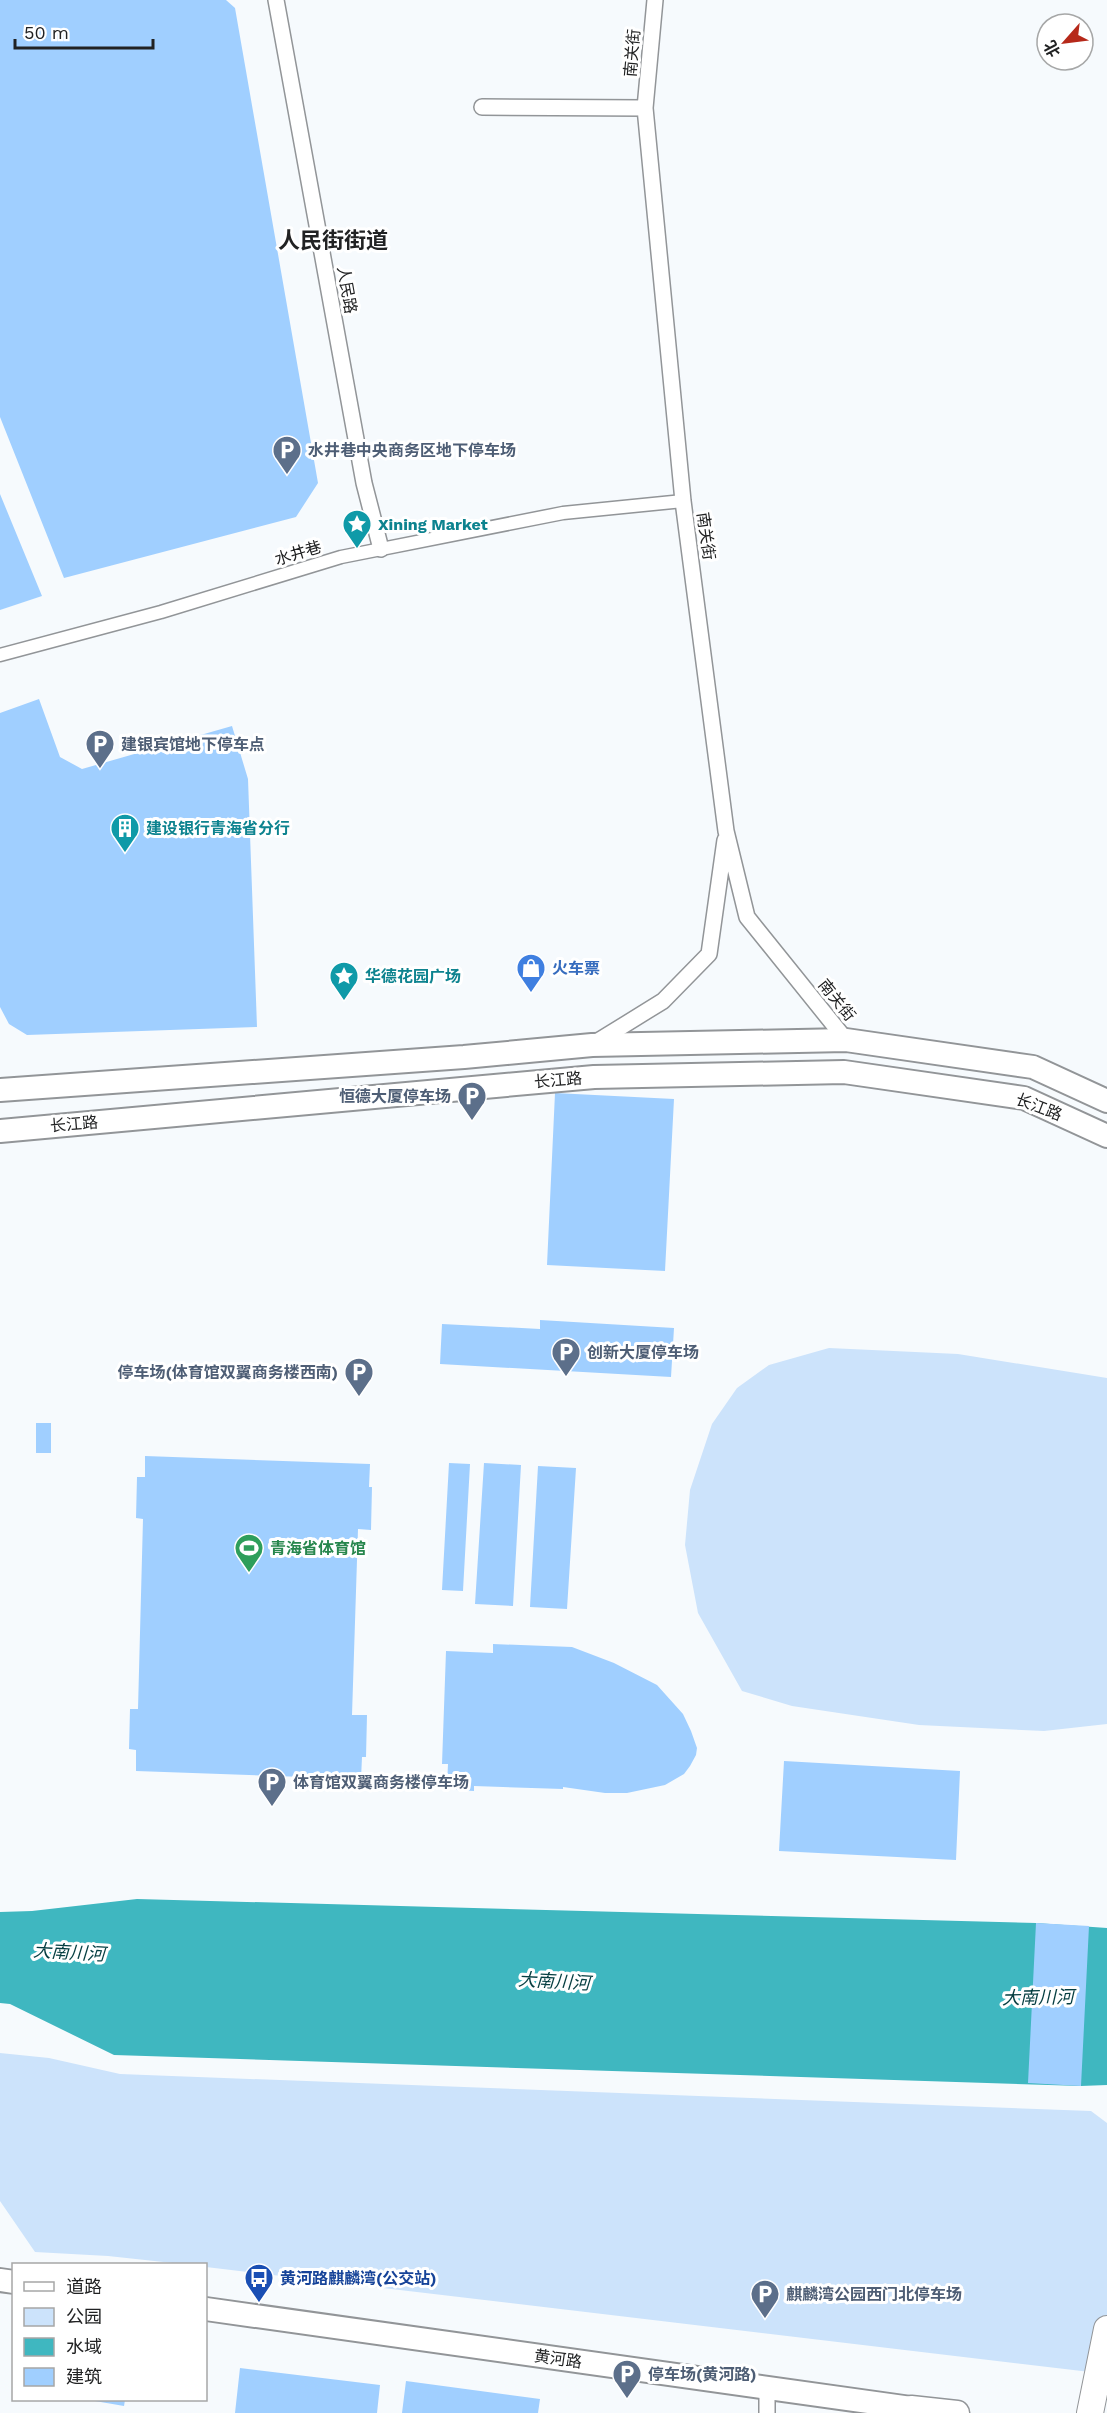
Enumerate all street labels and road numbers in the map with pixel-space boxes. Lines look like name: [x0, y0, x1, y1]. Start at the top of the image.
street label: 南关街: [620, 28, 644, 78]
street label: 人民路: [333, 265, 361, 315]
street label: 南关街: [693, 511, 719, 561]
street label: 水井巷: [272, 537, 324, 569]
street label: 南关街: [815, 975, 859, 1025]
street label: 长江路: [533, 1068, 583, 1092]
street label: 长江路: [1013, 1090, 1065, 1124]
street label: 长江路: [49, 1112, 99, 1136]
street label: 黄河路: [533, 2346, 583, 2372]

